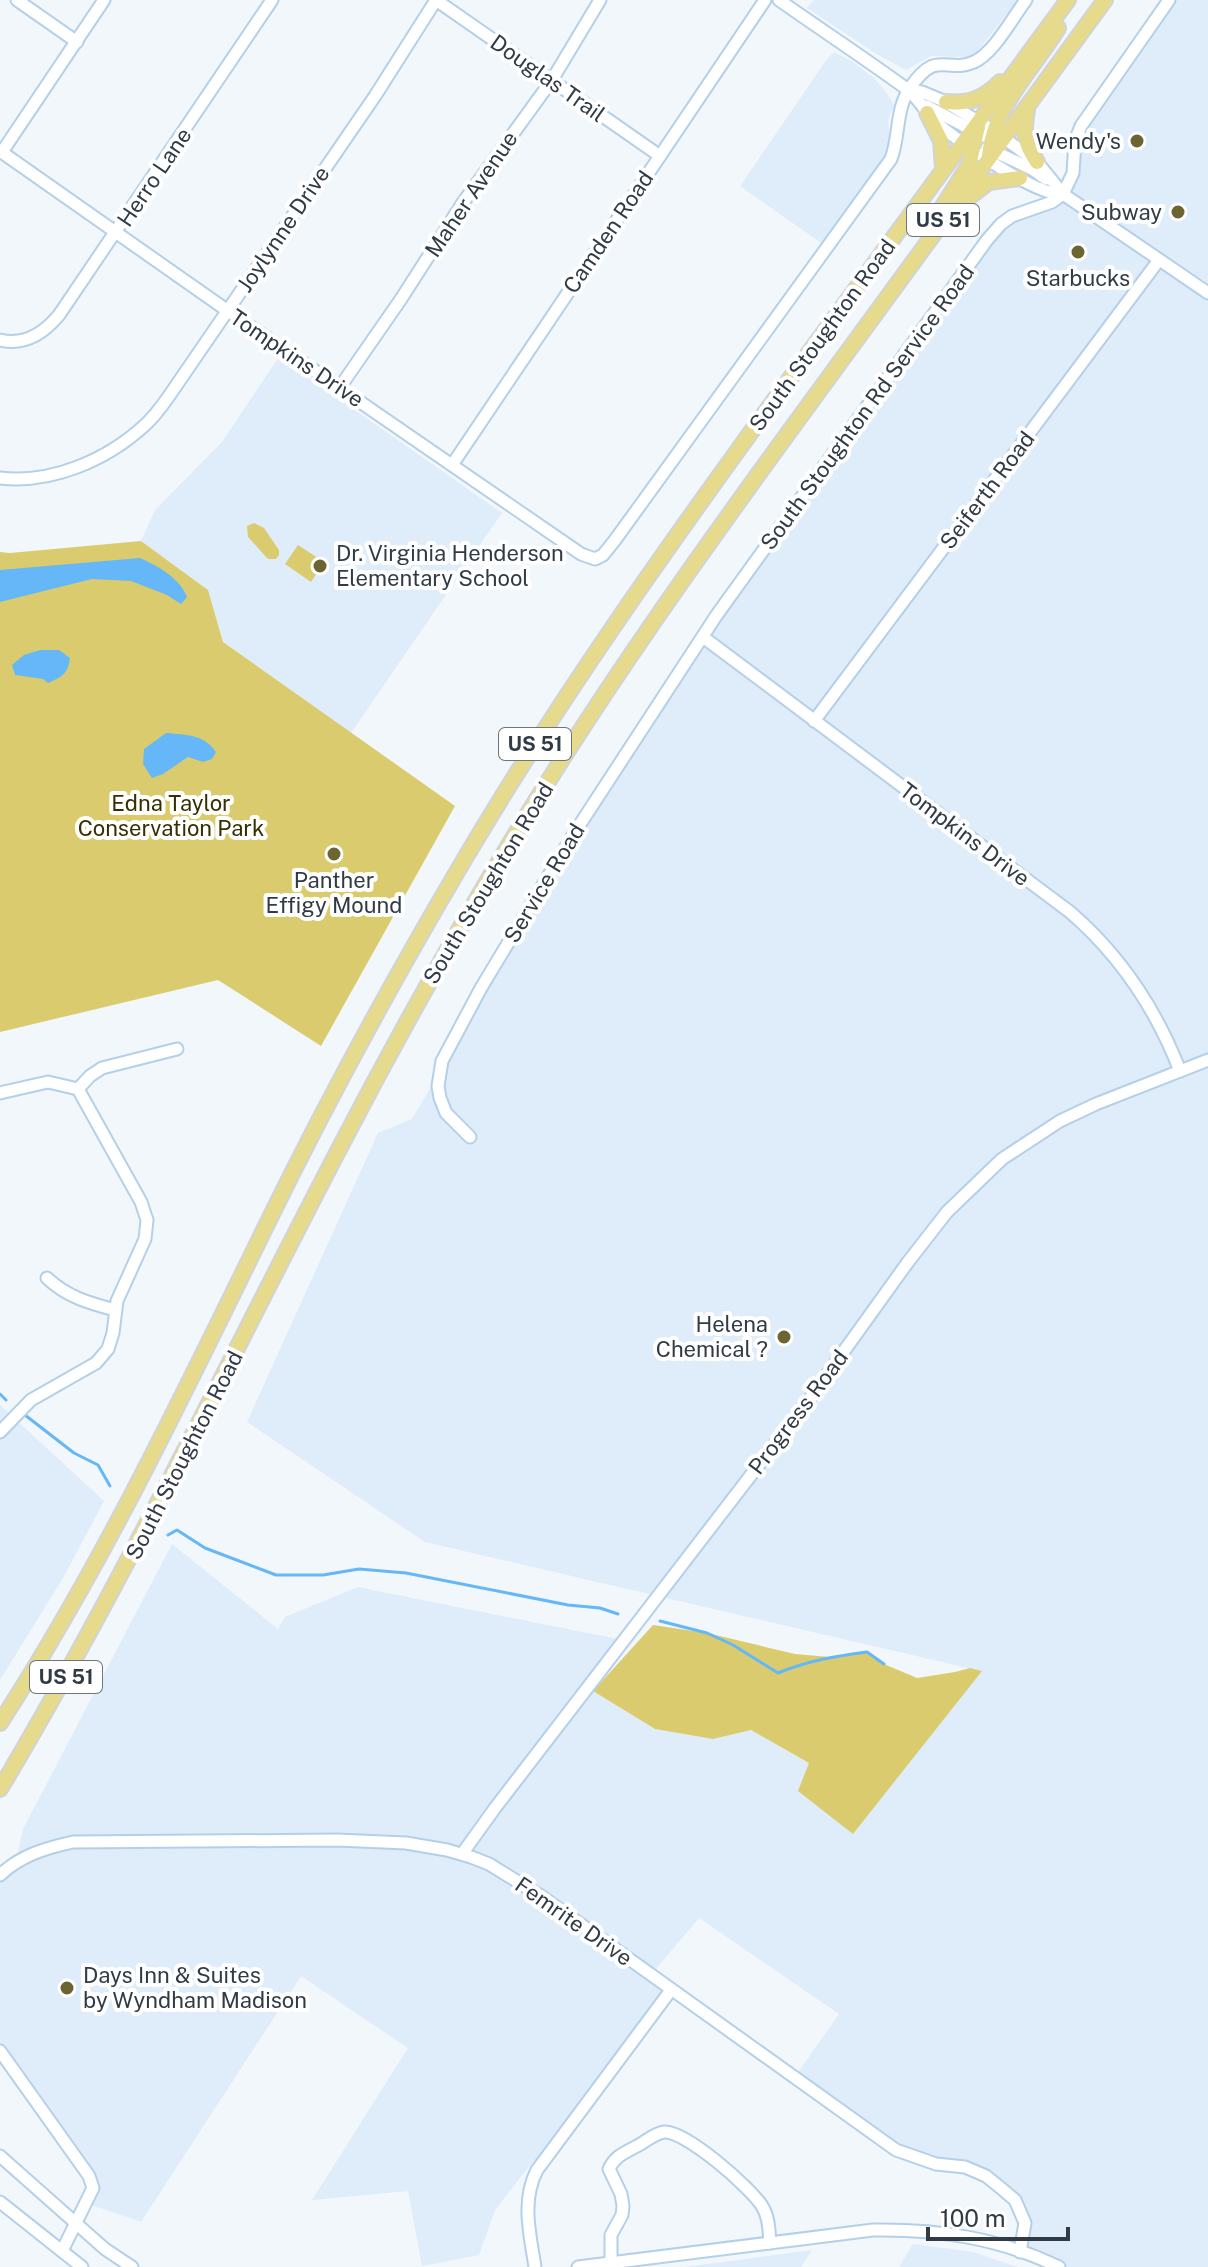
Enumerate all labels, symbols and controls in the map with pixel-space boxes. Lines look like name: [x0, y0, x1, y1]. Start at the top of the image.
street label: Douglas Trail: [486, 29, 610, 127]
street label: Herro Lane: [111, 123, 197, 231]
street label: Maher Avenue: [419, 126, 523, 262]
place label: Wendy's: [1036, 128, 1121, 154]
marker: Wendy's: [1128, 132, 1146, 150]
street label: Joylynne Drive: [231, 161, 335, 297]
street label: Camden Road: [558, 166, 658, 298]
place label: Subway: [1081, 199, 1162, 225]
marker: Subway: [1169, 203, 1187, 221]
road number: US 51: [907, 204, 979, 236]
street label: South Stoughton Road: [744, 234, 900, 436]
marker: Starbucks: [1069, 243, 1087, 261]
street label: South Stoughton Rd Service Road: [755, 259, 979, 555]
place label: Starbucks: [1026, 265, 1130, 291]
street label: Tompkins Drive: [225, 304, 369, 412]
street label: Seiferth Road: [934, 426, 1040, 554]
place label: Dr. Virginia Henderson Elementary School: [336, 540, 564, 591]
marker: Dr. Virginia Henderson Elementary School: [311, 557, 329, 575]
road number: US 51: [499, 728, 571, 760]
street label: South Stoughton Road: [417, 777, 559, 989]
street label: Tompkins Drive: [895, 777, 1035, 891]
park label: Edna Taylor Conservation Park: [78, 790, 264, 841]
street label: Service Road: [498, 819, 590, 947]
marker: Panther Effigy Mound: [325, 845, 343, 863]
place label: Panther Effigy Mound: [266, 867, 402, 918]
place label: Helena Chemical ?: [656, 1311, 768, 1362]
marker: Helena Chemical ?: [775, 1328, 793, 1346]
street label: Progress Road: [743, 1345, 853, 1479]
street label: South Stoughton Road: [120, 1346, 248, 1564]
road number: US 51: [30, 1661, 102, 1693]
street label: Femrite Drive: [510, 1871, 638, 1971]
place label: Days Inn & Suites by Wyndham Madison: [83, 1962, 307, 2013]
marker: Days Inn & Suites by Wyndham Madison: [58, 1979, 76, 1997]
scale bar: [928, 2191, 1068, 2241]
text: 100 m: [940, 2204, 1006, 2232]

